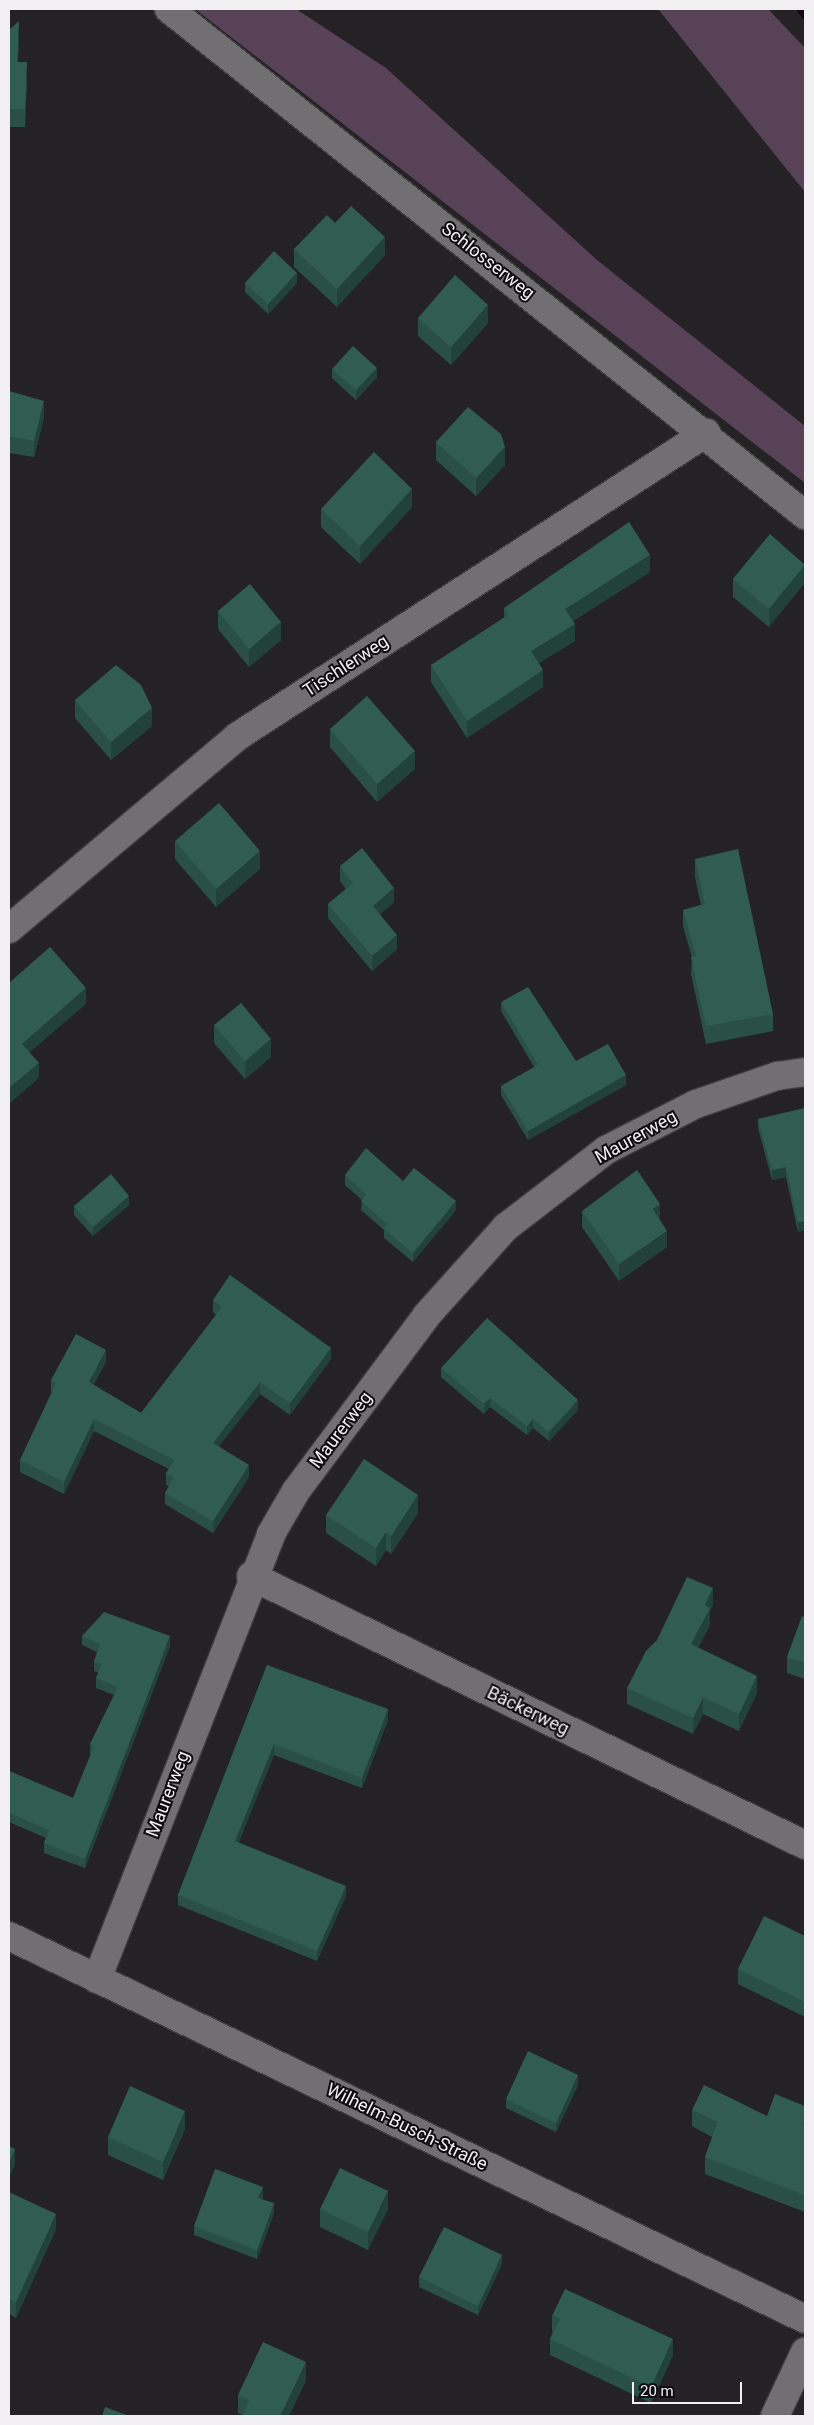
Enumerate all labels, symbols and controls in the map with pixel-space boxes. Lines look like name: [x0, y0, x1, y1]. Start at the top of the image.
street label: Schlosserweg: [437, 218, 539, 304]
street label: Tischlerweg: [299, 631, 393, 701]
street label: Maurerweg: [591, 1106, 681, 1168]
street label: Maurerweg: [305, 1387, 377, 1473]
street label: Bäckerweg: [484, 1682, 572, 1740]
street label: Maurerweg: [142, 1748, 194, 1840]
street label: Wilhelm-Busch-Straße: [323, 2079, 491, 2175]
scale bar: [634, 2372, 744, 2404]
text: 20 m: [640, 2382, 674, 2400]

